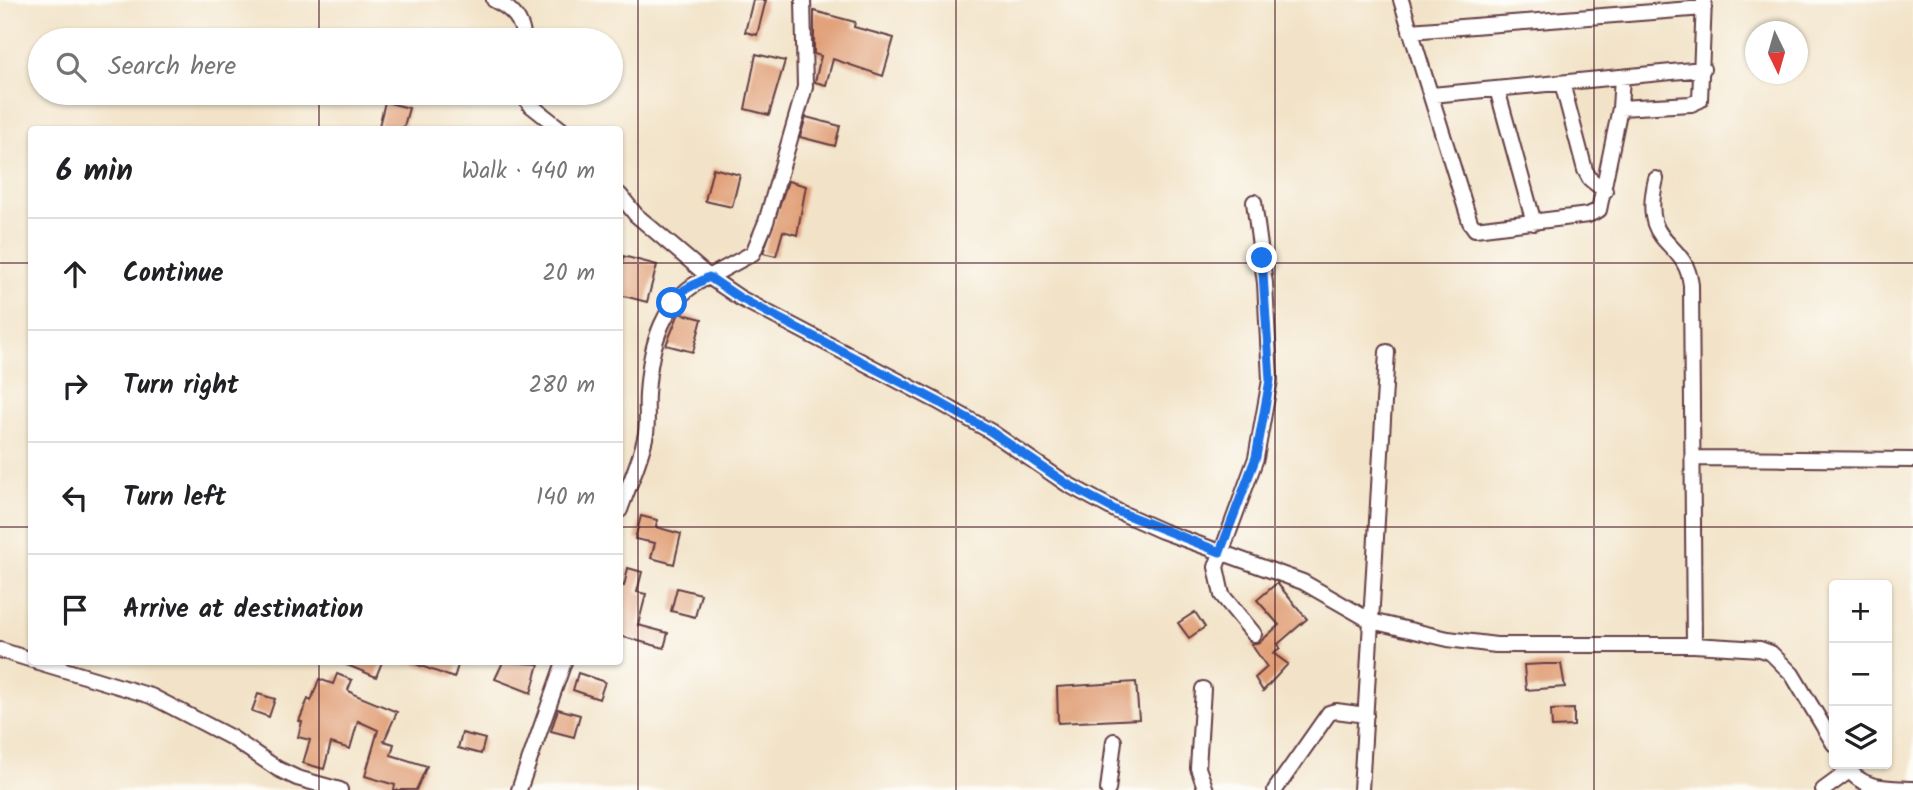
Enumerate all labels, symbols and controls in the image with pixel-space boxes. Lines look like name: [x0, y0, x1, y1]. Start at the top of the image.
north arrow: [1745, 21, 1808, 84]
search box: [28, 28, 623, 105]
text: Search here: [108, 46, 236, 88]
icon: search: [52, 48, 90, 86]
text: 6 min: [56, 148, 133, 196]
text: Walk · 440 m: [462, 154, 595, 190]
route end: [1246, 242, 1277, 273]
text: Continue: [123, 253, 224, 295]
icon: ahead: [56, 255, 94, 293]
text: 20 m: [543, 256, 595, 292]
route start: [656, 287, 687, 318]
text: Turn right: [123, 365, 239, 407]
icon: right: [56, 367, 94, 405]
text: 280 m: [529, 368, 595, 404]
text: Turn left: [123, 477, 226, 519]
icon: left: [56, 479, 94, 517]
text: 140 m: [536, 480, 595, 516]
map controls: [1829, 580, 1892, 769]
button: +: [1829, 580, 1892, 643]
text: Arrive at destination: [123, 589, 363, 631]
icon: arrive: [56, 591, 94, 629]
button: −: [1829, 643, 1892, 706]
button: layers: [1829, 706, 1892, 769]

